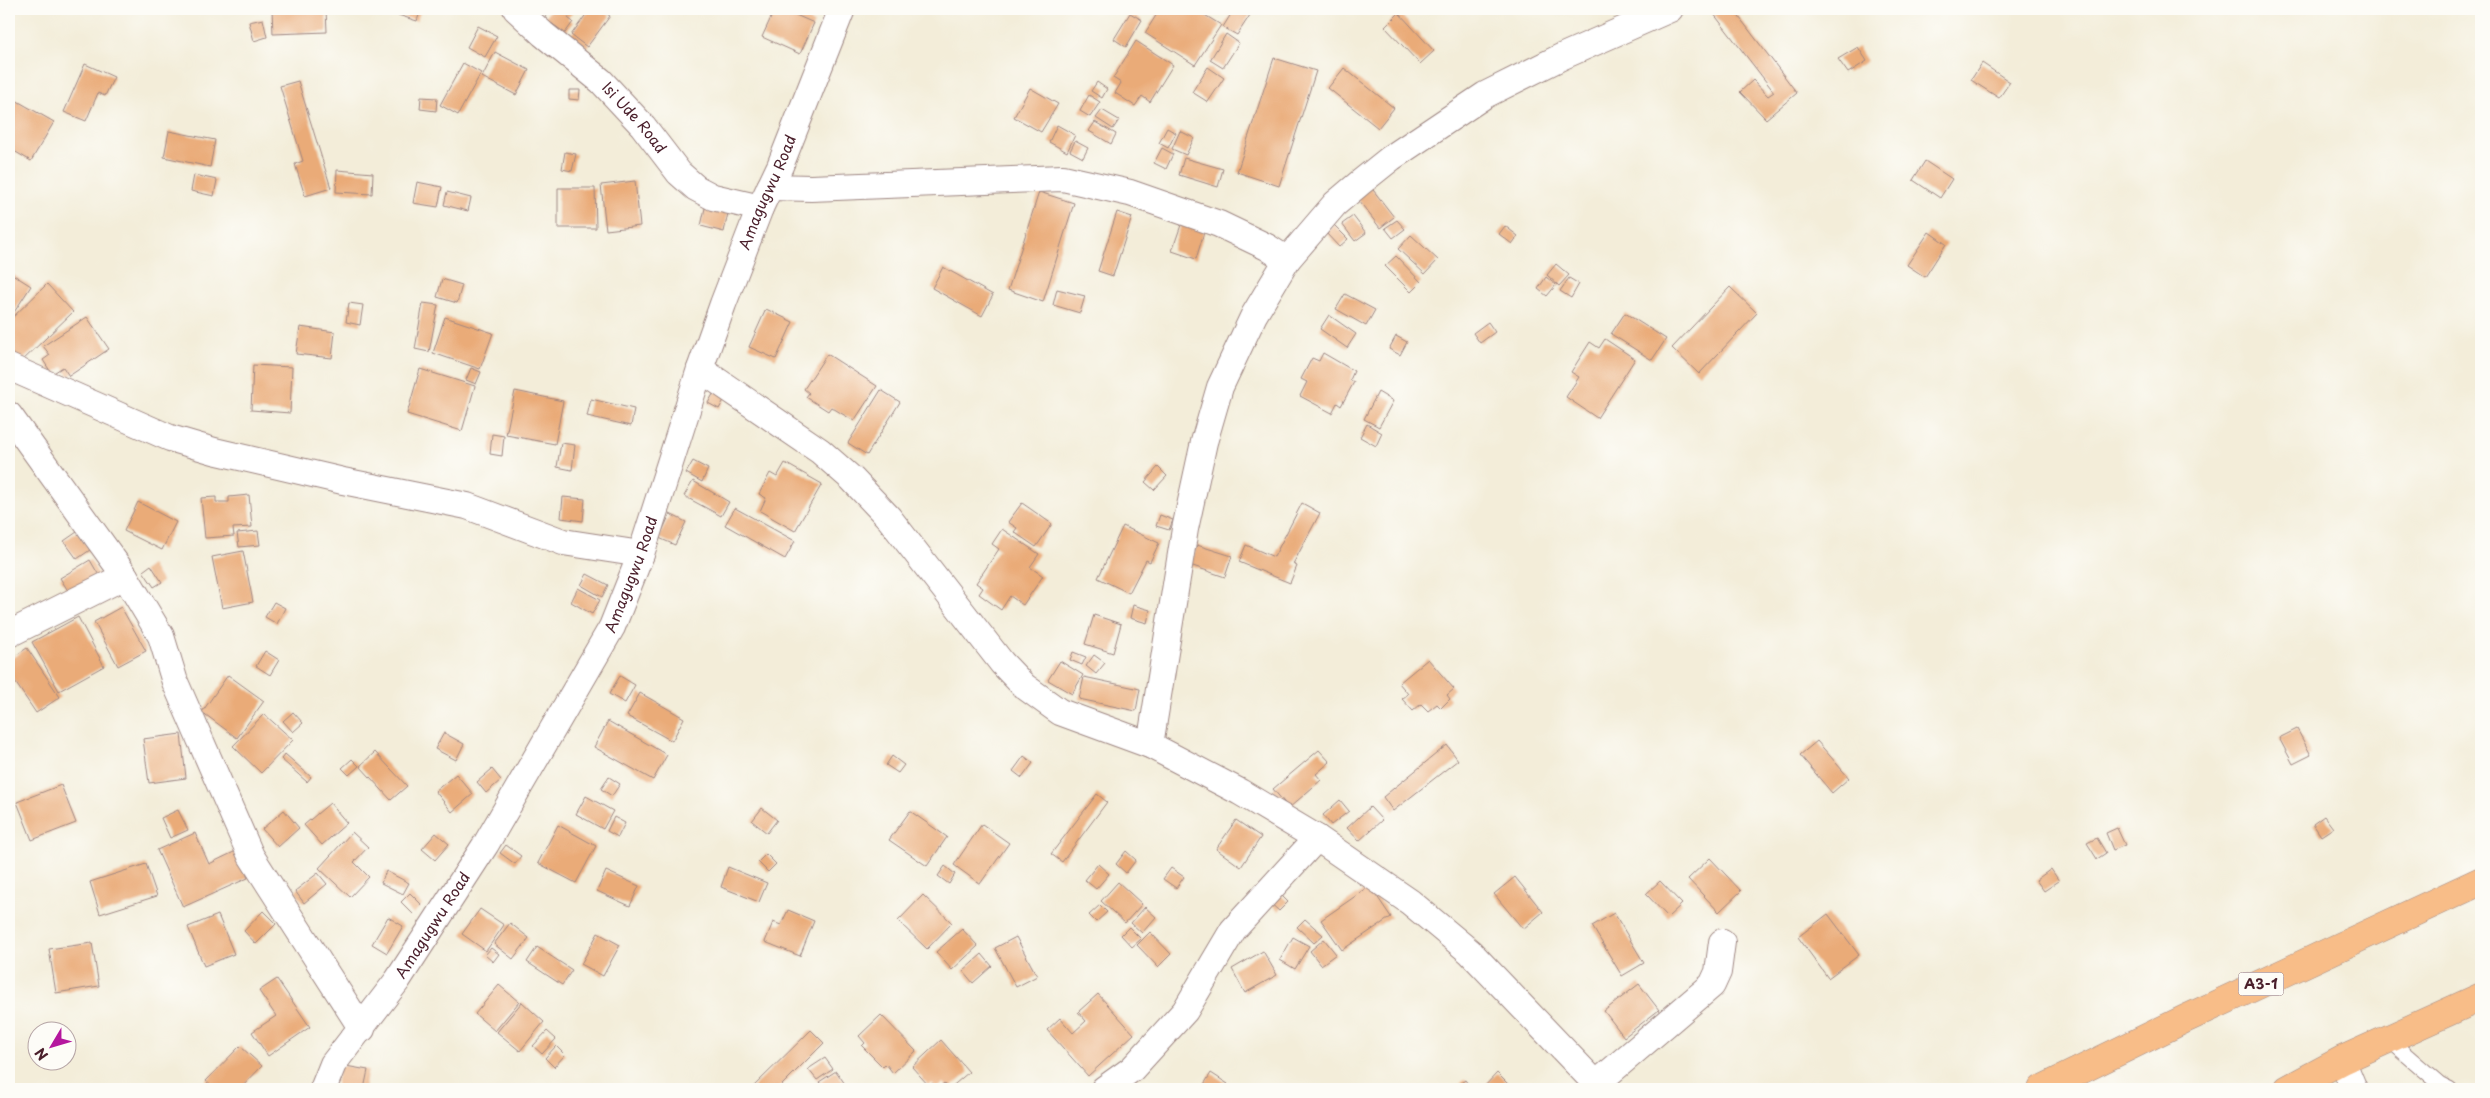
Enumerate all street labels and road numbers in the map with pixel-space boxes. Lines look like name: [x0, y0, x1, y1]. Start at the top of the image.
street label: Isi Ude Road: [597, 76, 673, 158]
street label: Amagugwu Road: [732, 131, 801, 253]
street label: Amagugwu Road: [598, 513, 662, 636]
street label: Amagugwu Road: [389, 867, 475, 982]
road number: A3-1: [2238, 972, 2284, 996]

